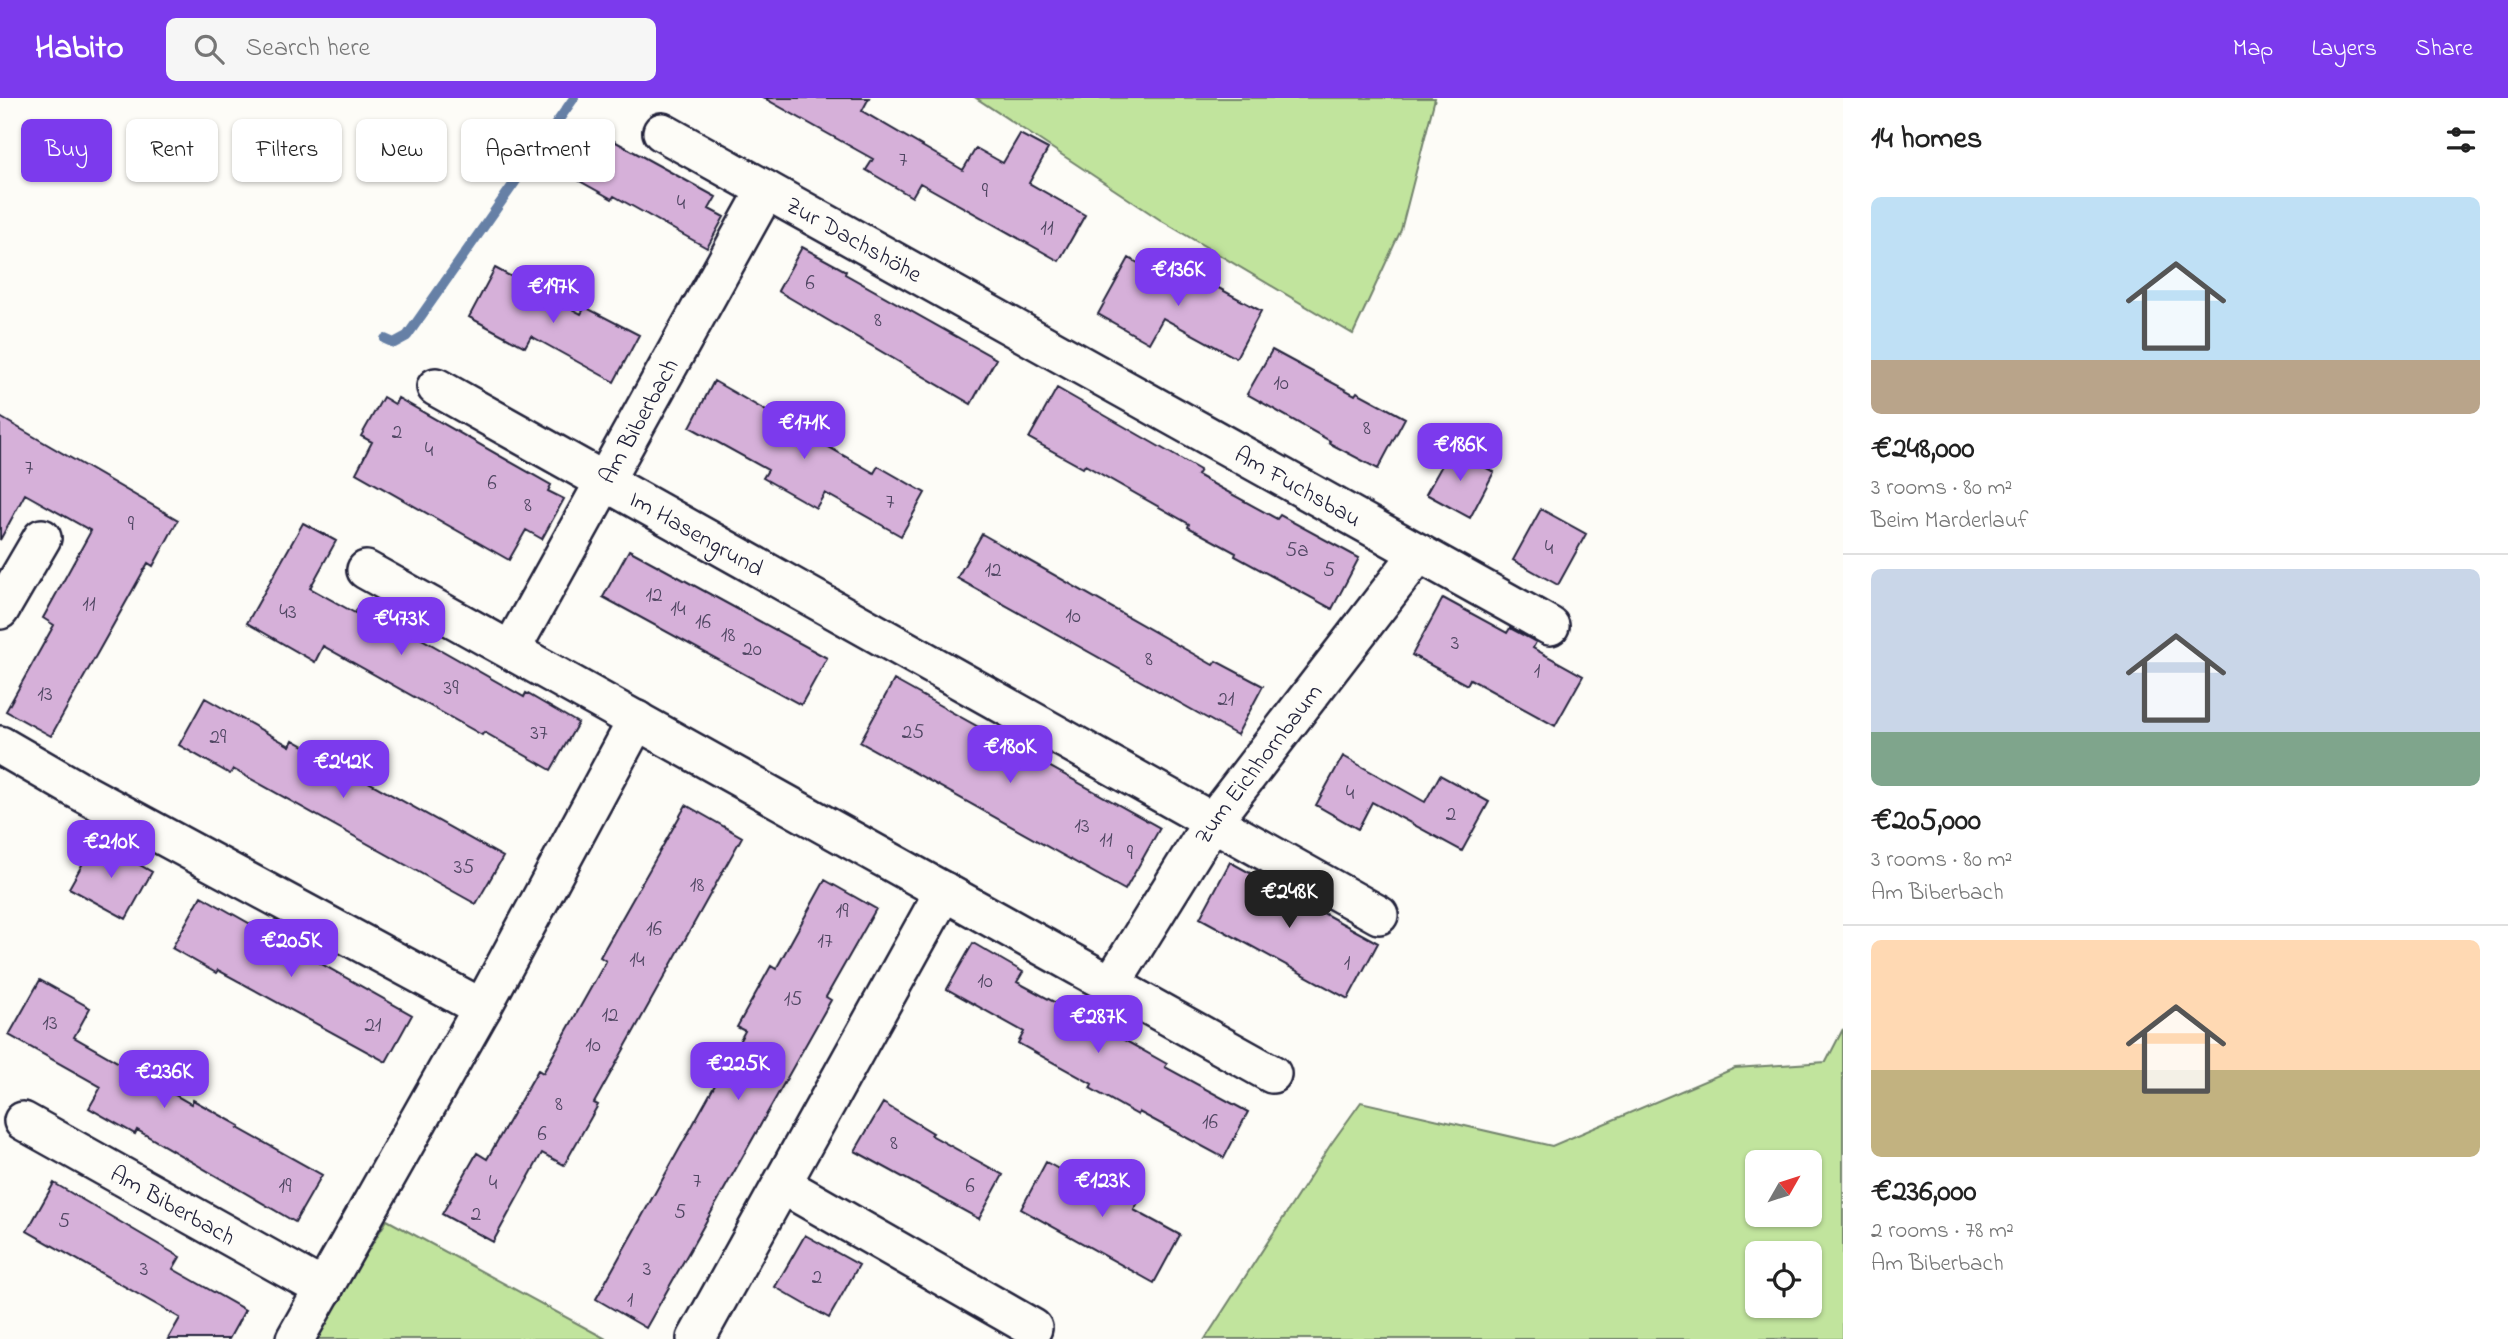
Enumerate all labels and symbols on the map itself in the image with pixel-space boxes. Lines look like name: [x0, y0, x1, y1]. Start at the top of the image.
house number: 7: [899, 146, 908, 176]
house number: 9: [982, 177, 989, 207]
house number: 4: [677, 189, 686, 219]
street label: Zur Dachshöhe: [779, 189, 928, 293]
house number: 11: [1040, 214, 1054, 244]
pin: €136K: [1129, 248, 1227, 308]
pin: €197K: [504, 266, 602, 325]
house number: 6: [805, 269, 815, 299]
house number: 8: [874, 306, 882, 336]
street label: Am Biberbach: [591, 353, 689, 491]
house number: 10: [1273, 369, 1289, 399]
pin: €171K: [755, 402, 853, 461]
house number: 8: [1363, 414, 1371, 444]
house number: 2: [392, 418, 402, 448]
pin: €186K: [1411, 424, 1509, 483]
house number: 4: [425, 436, 434, 466]
street label: Am Fuchsbau: [1227, 439, 1367, 538]
house number: 7: [25, 454, 34, 484]
house number: 6: [487, 469, 497, 499]
street label: Im Hasengrund: [622, 484, 770, 587]
house number: 7: [886, 488, 895, 518]
house number: 8: [524, 491, 532, 521]
house number: 9: [128, 510, 135, 540]
house number: 4: [1545, 534, 1554, 564]
house number: 5a: [1285, 536, 1309, 566]
house number: 12: [984, 556, 1002, 586]
house number: 5: [1323, 556, 1335, 586]
house number: 12: [645, 581, 663, 611]
house number: 11: [82, 590, 96, 620]
house number: 14: [670, 595, 686, 625]
house number: 43: [279, 598, 297, 628]
pin: €473K: [352, 598, 450, 657]
house number: 10: [1065, 602, 1081, 632]
house number: 16: [695, 608, 711, 638]
house number: 18: [721, 621, 735, 651]
house number: 3: [1451, 629, 1459, 659]
house number: 20: [742, 635, 762, 665]
house number: 8: [1145, 645, 1153, 675]
house number: 1: [1534, 657, 1541, 687]
house number: 39: [444, 674, 459, 704]
street label: Zum Eichhornbaum: [1187, 677, 1332, 852]
house number: 13: [37, 680, 53, 710]
house number: 21: [1217, 685, 1235, 715]
house number: 25: [902, 718, 924, 748]
house number: 37: [530, 719, 548, 749]
house number: 29: [210, 723, 227, 753]
pin: €180K: [961, 726, 1059, 785]
pin: €242K: [294, 740, 392, 800]
house number: 4: [1346, 779, 1355, 809]
house number: 2: [1446, 800, 1456, 830]
house number: 13: [1074, 812, 1090, 842]
pin: €210K: [62, 820, 160, 880]
house number: 11: [1099, 826, 1113, 856]
house number: 9: [1127, 839, 1134, 869]
house number: 35: [454, 853, 474, 883]
pin: €248K: [1240, 870, 1338, 930]
house number: 18: [690, 871, 704, 901]
house number: 19: [836, 897, 849, 927]
house number: 16: [646, 915, 662, 945]
pin: €205K: [242, 920, 340, 979]
house number: 17: [817, 927, 833, 957]
house number: 14: [629, 946, 645, 976]
house number: 1: [1344, 949, 1351, 979]
house number: 10: [977, 967, 993, 997]
house number: 15: [784, 985, 802, 1015]
pin: €287K: [1049, 996, 1147, 1055]
house number: 12: [601, 1001, 619, 1031]
house number: 13: [42, 1009, 58, 1039]
house number: 21: [364, 1011, 382, 1041]
house number: 10: [585, 1031, 601, 1061]
pin: €225K: [689, 1042, 787, 1102]
pin: €236K: [115, 1051, 213, 1110]
house number: 8: [555, 1090, 563, 1120]
house number: 16: [1202, 1108, 1218, 1138]
house number: 6: [537, 1120, 547, 1150]
house number: 8: [890, 1129, 898, 1159]
north arrow: [1745, 1150, 1822, 1227]
street label: Am Biberbach: [103, 1158, 241, 1256]
pin: €123K: [1053, 1160, 1151, 1219]
house number: 7: [693, 1167, 702, 1197]
house number: 4: [489, 1169, 498, 1199]
house number: 19: [279, 1172, 292, 1202]
house number: 6: [965, 1172, 975, 1202]
house number: 5: [674, 1198, 686, 1228]
house number: 2: [471, 1200, 481, 1230]
house number: 5: [58, 1207, 70, 1237]
house number: 3: [140, 1255, 148, 1285]
house number: 3: [643, 1255, 651, 1285]
house number: 2: [812, 1263, 822, 1293]
house number: 1: [627, 1286, 634, 1316]

